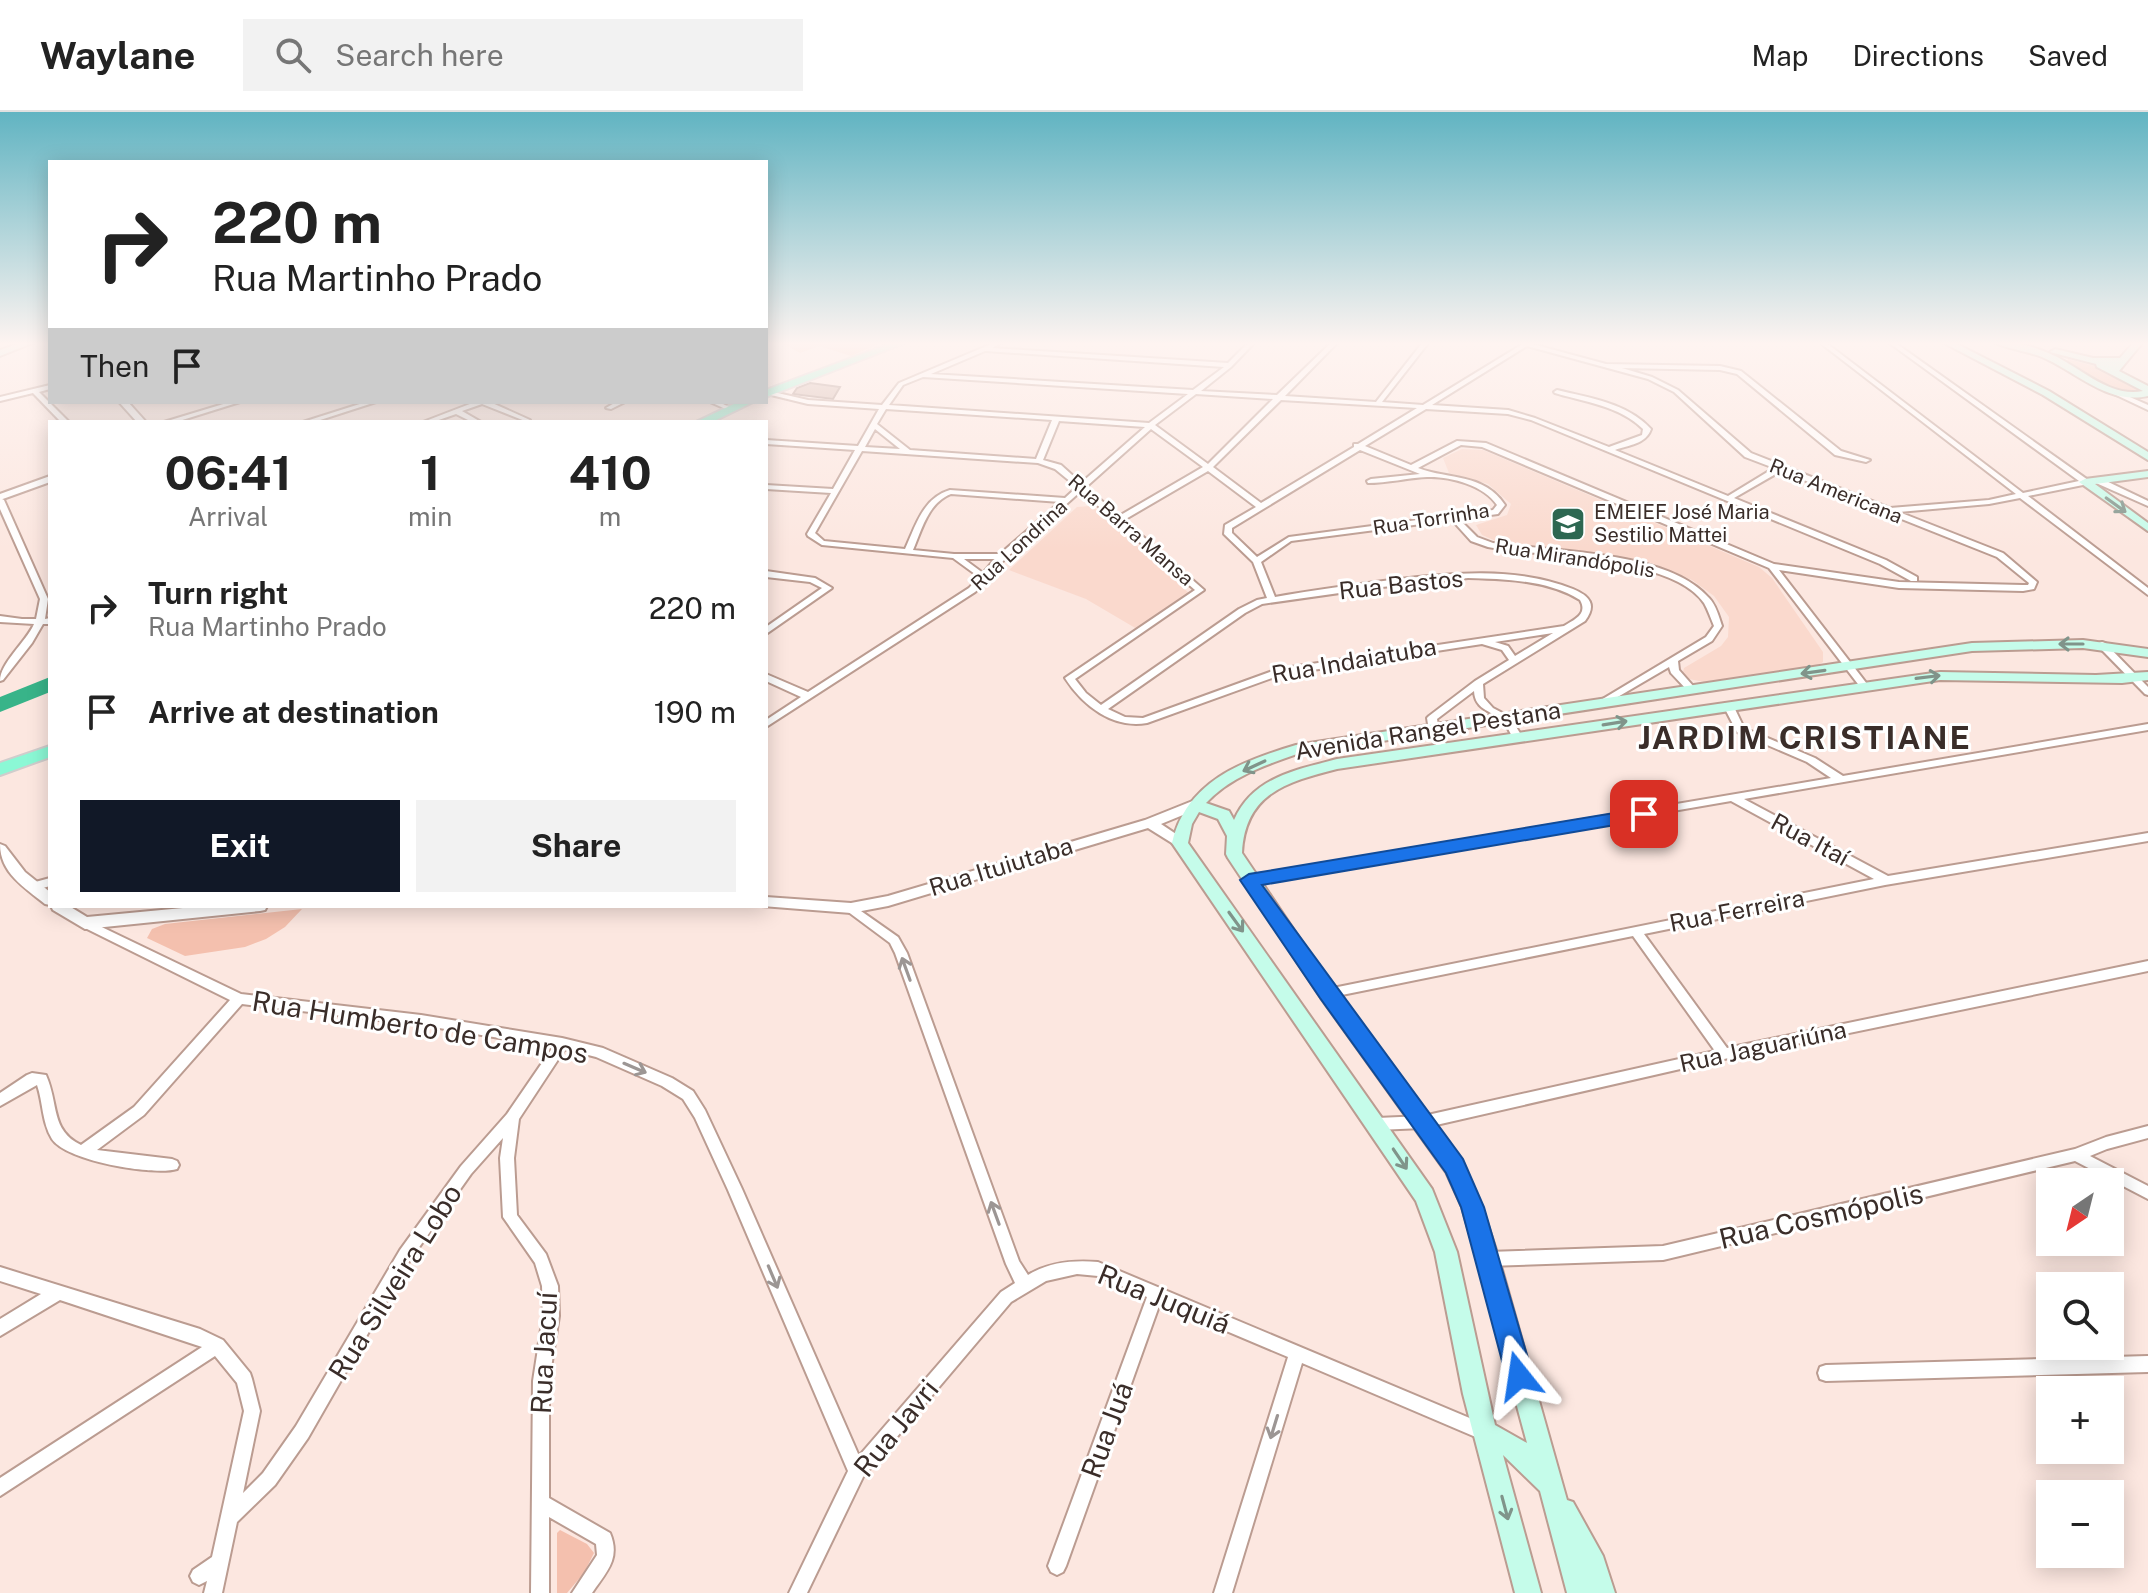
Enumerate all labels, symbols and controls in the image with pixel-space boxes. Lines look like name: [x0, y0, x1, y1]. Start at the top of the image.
search box: [243, 19, 803, 91]
text: Waylane: [40, 33, 195, 78]
icon: search: [271, 33, 315, 77]
text: Search here: [335, 37, 504, 73]
text: Map: [1752, 39, 1808, 72]
text: Directions: [1852, 39, 1984, 72]
text: Saved: [2028, 39, 2108, 72]
text: 220 m: [212, 190, 382, 256]
icon: right: [80, 192, 184, 296]
text: Rua Martinho Prado: [212, 257, 542, 299]
icon: arrive: [165, 344, 209, 388]
text: Then: [80, 348, 149, 384]
text: 06:41: [164, 444, 292, 501]
text: 1: [420, 444, 440, 501]
text: 410: [569, 444, 652, 501]
street label: Rua Americana: [1766, 453, 1906, 529]
street label: Rua Barra Mansa: [1064, 469, 1198, 591]
street label: Rua Londrina: [966, 494, 1072, 596]
one-way arrow: [2105, 497, 2127, 513]
street label: Rua Torrinha: [1371, 498, 1491, 540]
place label: EMEIEF José Maria Sestilio Mattei: [1594, 500, 1769, 547]
text: Arrival: [188, 501, 268, 532]
text: min: [408, 501, 452, 532]
text: m: [599, 501, 621, 532]
school or university icon: EMEIEF José Maria Sestilio Mattei: [1549, 505, 1587, 543]
street label: Rua Mirandópolis: [1493, 534, 1657, 582]
street label: Rua Bastos: [1337, 564, 1464, 604]
text: Turn right: [148, 575, 288, 611]
icon: right: [80, 586, 124, 630]
text: 220 m: [649, 590, 736, 626]
text: Rua Martinho Prado: [148, 611, 387, 642]
street label: Rua Indaiatuba: [1269, 632, 1438, 688]
one-way arrow: [2058, 636, 2085, 652]
one-way arrow: [1800, 665, 1827, 680]
one-way arrow: [1914, 670, 1941, 685]
icon: arrive: [80, 690, 124, 734]
text: Arrive at destination: [148, 694, 439, 730]
text: 190 m: [654, 694, 736, 730]
street label: Avenida Rangel Pestana: [1293, 695, 1563, 765]
one-way arrow: [1602, 715, 1627, 730]
district label: JARDIM CRISTIANE: [1638, 719, 1972, 756]
one-way arrow: [1242, 759, 1266, 774]
pin: [1610, 780, 1678, 848]
icon: arrive: [1622, 792, 1666, 836]
button: Exit: [80, 800, 400, 892]
button: Share: [416, 800, 736, 892]
street label: Rua Itaí: [1767, 807, 1855, 872]
street label: Rua Ituiutaba: [925, 831, 1076, 901]
street label: Rua Ferreira: [1667, 883, 1807, 937]
one-way arrow: [1228, 911, 1244, 933]
one-way arrow: [898, 957, 913, 982]
street label: Rua Humberto de Campos: [250, 984, 590, 1069]
street label: Rua Jaguariúna: [1677, 1015, 1849, 1077]
one-way arrow: [622, 1062, 647, 1077]
one-way arrow: [1392, 1147, 1409, 1169]
north arrow: [2036, 1168, 2124, 1256]
map controls: [2036, 1168, 2124, 1568]
street label: Rua Cosmópolis: [1716, 1176, 1926, 1255]
street label: Rua Silveira Lobo: [321, 1178, 468, 1386]
one-way arrow: [987, 1202, 1001, 1226]
street label: Rua Juquiá: [1093, 1257, 1235, 1340]
one-way arrow: [767, 1264, 782, 1288]
button: search: [2036, 1272, 2124, 1360]
street label: Rua Jacuí: [524, 1290, 563, 1415]
position arrow: [1477, 1334, 1561, 1418]
street label: Rua Javri: [847, 1373, 945, 1483]
button: +: [2036, 1376, 2124, 1464]
street label: Rua Juá: [1074, 1377, 1139, 1482]
one-way arrow: [1266, 1414, 1281, 1440]
button: −: [2036, 1480, 2124, 1568]
one-way arrow: [1499, 1495, 1514, 1521]

